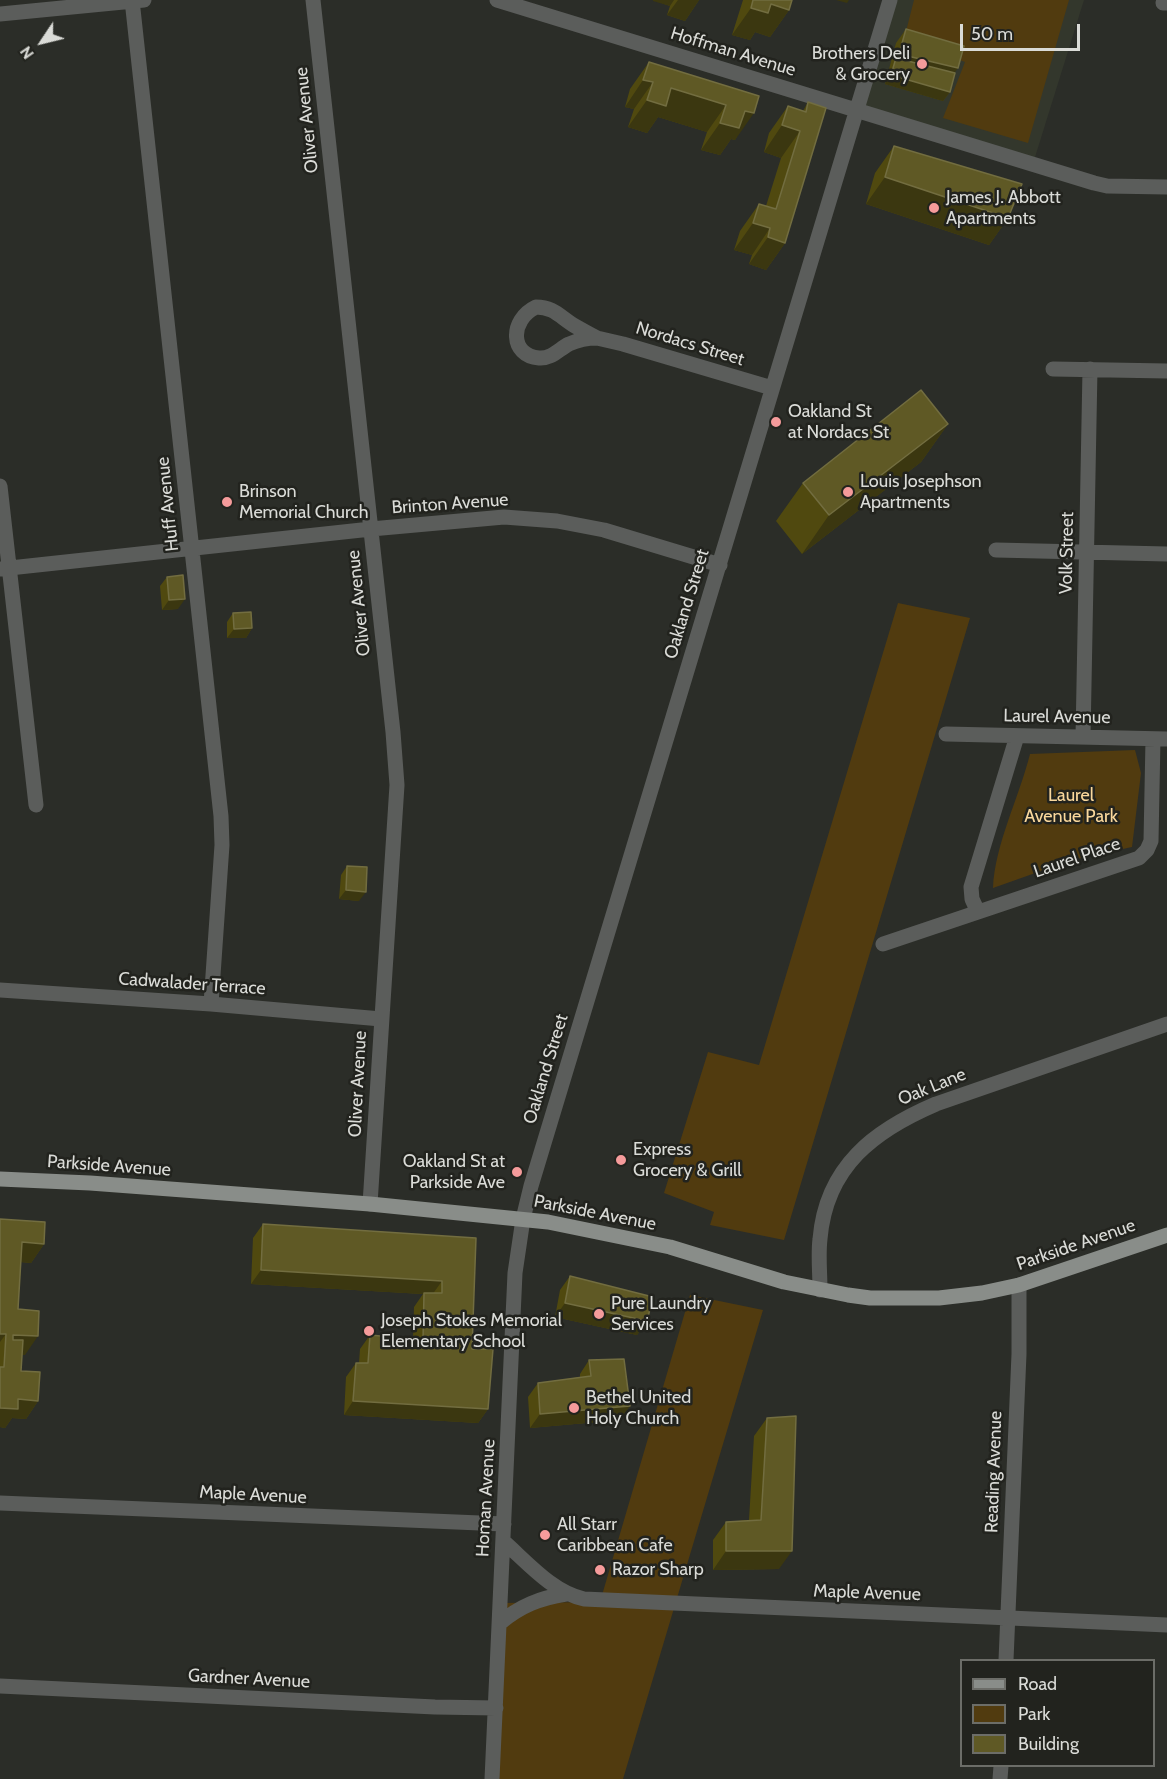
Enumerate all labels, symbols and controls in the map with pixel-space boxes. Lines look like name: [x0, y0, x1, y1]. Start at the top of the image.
north arrow: [12, 12, 72, 72]
scale bar: [963, 12, 1083, 50]
street label: Hoffman Avenue: [668, 23, 798, 81]
text: 50 m: [971, 23, 1013, 45]
text: N: [16, 43, 38, 63]
place label: Brothers Deli & Grocery: [812, 43, 910, 86]
marker: Brothers Deli & Grocery: [915, 57, 929, 71]
street label: Oliver Avenue: [291, 66, 323, 174]
place label: James J. Abbott Apartments: [946, 187, 1061, 230]
marker: James J. Abbott Apartments: [927, 201, 941, 215]
street label: Nordacs Street: [633, 317, 747, 371]
place label: Oakland St at Nordacs St: [788, 401, 889, 444]
marker: Oakland St at Nordacs St: [769, 415, 783, 429]
street label: Huff Avenue: [152, 456, 184, 552]
place label: Louis Josephson Apartments: [860, 471, 982, 514]
place label: Brinson Memorial Church: [239, 481, 368, 524]
marker: Louis Josephson Apartments: [841, 485, 855, 499]
street label: Brinton Avenue: [391, 489, 509, 519]
marker: Brinson Memorial Church: [220, 495, 234, 509]
street label: Volk Street: [1055, 512, 1079, 594]
street label: Oakland Street: [660, 546, 714, 662]
street label: Oliver Avenue: [343, 549, 375, 657]
street label: Laurel Avenue: [1003, 705, 1111, 729]
park label: Laurel Avenue Park: [1024, 785, 1118, 828]
street label: Laurel Place: [1031, 833, 1123, 883]
street label: Cadwalader Terrace: [118, 968, 266, 1000]
street label: Oakland Street: [519, 1011, 573, 1127]
street label: Oliver Avenue: [344, 1030, 372, 1138]
street label: Oak Lane: [895, 1064, 969, 1110]
place label: Express Grocery & Grill: [633, 1139, 741, 1182]
street label: Parkside Avenue: [46, 1151, 172, 1181]
place label: Oakland St at Parkside Ave: [403, 1151, 505, 1194]
marker: Express Grocery & Grill: [614, 1153, 628, 1167]
marker: Oakland St at Parkside Ave: [510, 1165, 524, 1179]
street label: Parkside Avenue: [532, 1191, 658, 1235]
street label: Parkside Avenue: [1014, 1215, 1138, 1275]
place label: Pure Laundry Services: [611, 1293, 711, 1336]
marker: Pure Laundry Services: [592, 1307, 606, 1321]
place label: Joseph Stokes Memorial Elementary School: [381, 1310, 562, 1352]
marker: Joseph Stokes Memorial Elementary School: [362, 1324, 376, 1338]
place label: Bethel United Holy Church: [586, 1387, 691, 1430]
marker: Bethel United Holy Church: [567, 1401, 581, 1415]
street label: Reading Avenue: [981, 1410, 1007, 1534]
street label: Homan Avenue: [472, 1439, 500, 1557]
street label: Maple Avenue: [199, 1481, 307, 1509]
place label: All Starr Caribbean Cafe: [557, 1514, 673, 1556]
marker: All Starr Caribbean Cafe: [538, 1528, 552, 1542]
place label: Razor Sharp: [612, 1559, 704, 1581]
marker: Razor Sharp: [593, 1563, 607, 1577]
street label: Maple Avenue: [813, 1580, 921, 1606]
legend: [960, 1659, 1155, 1767]
street label: Gardner Avenue: [187, 1665, 311, 1693]
text: Road: [1018, 1673, 1057, 1695]
text: Park: [1018, 1703, 1050, 1725]
text: Building: [1018, 1733, 1079, 1755]

